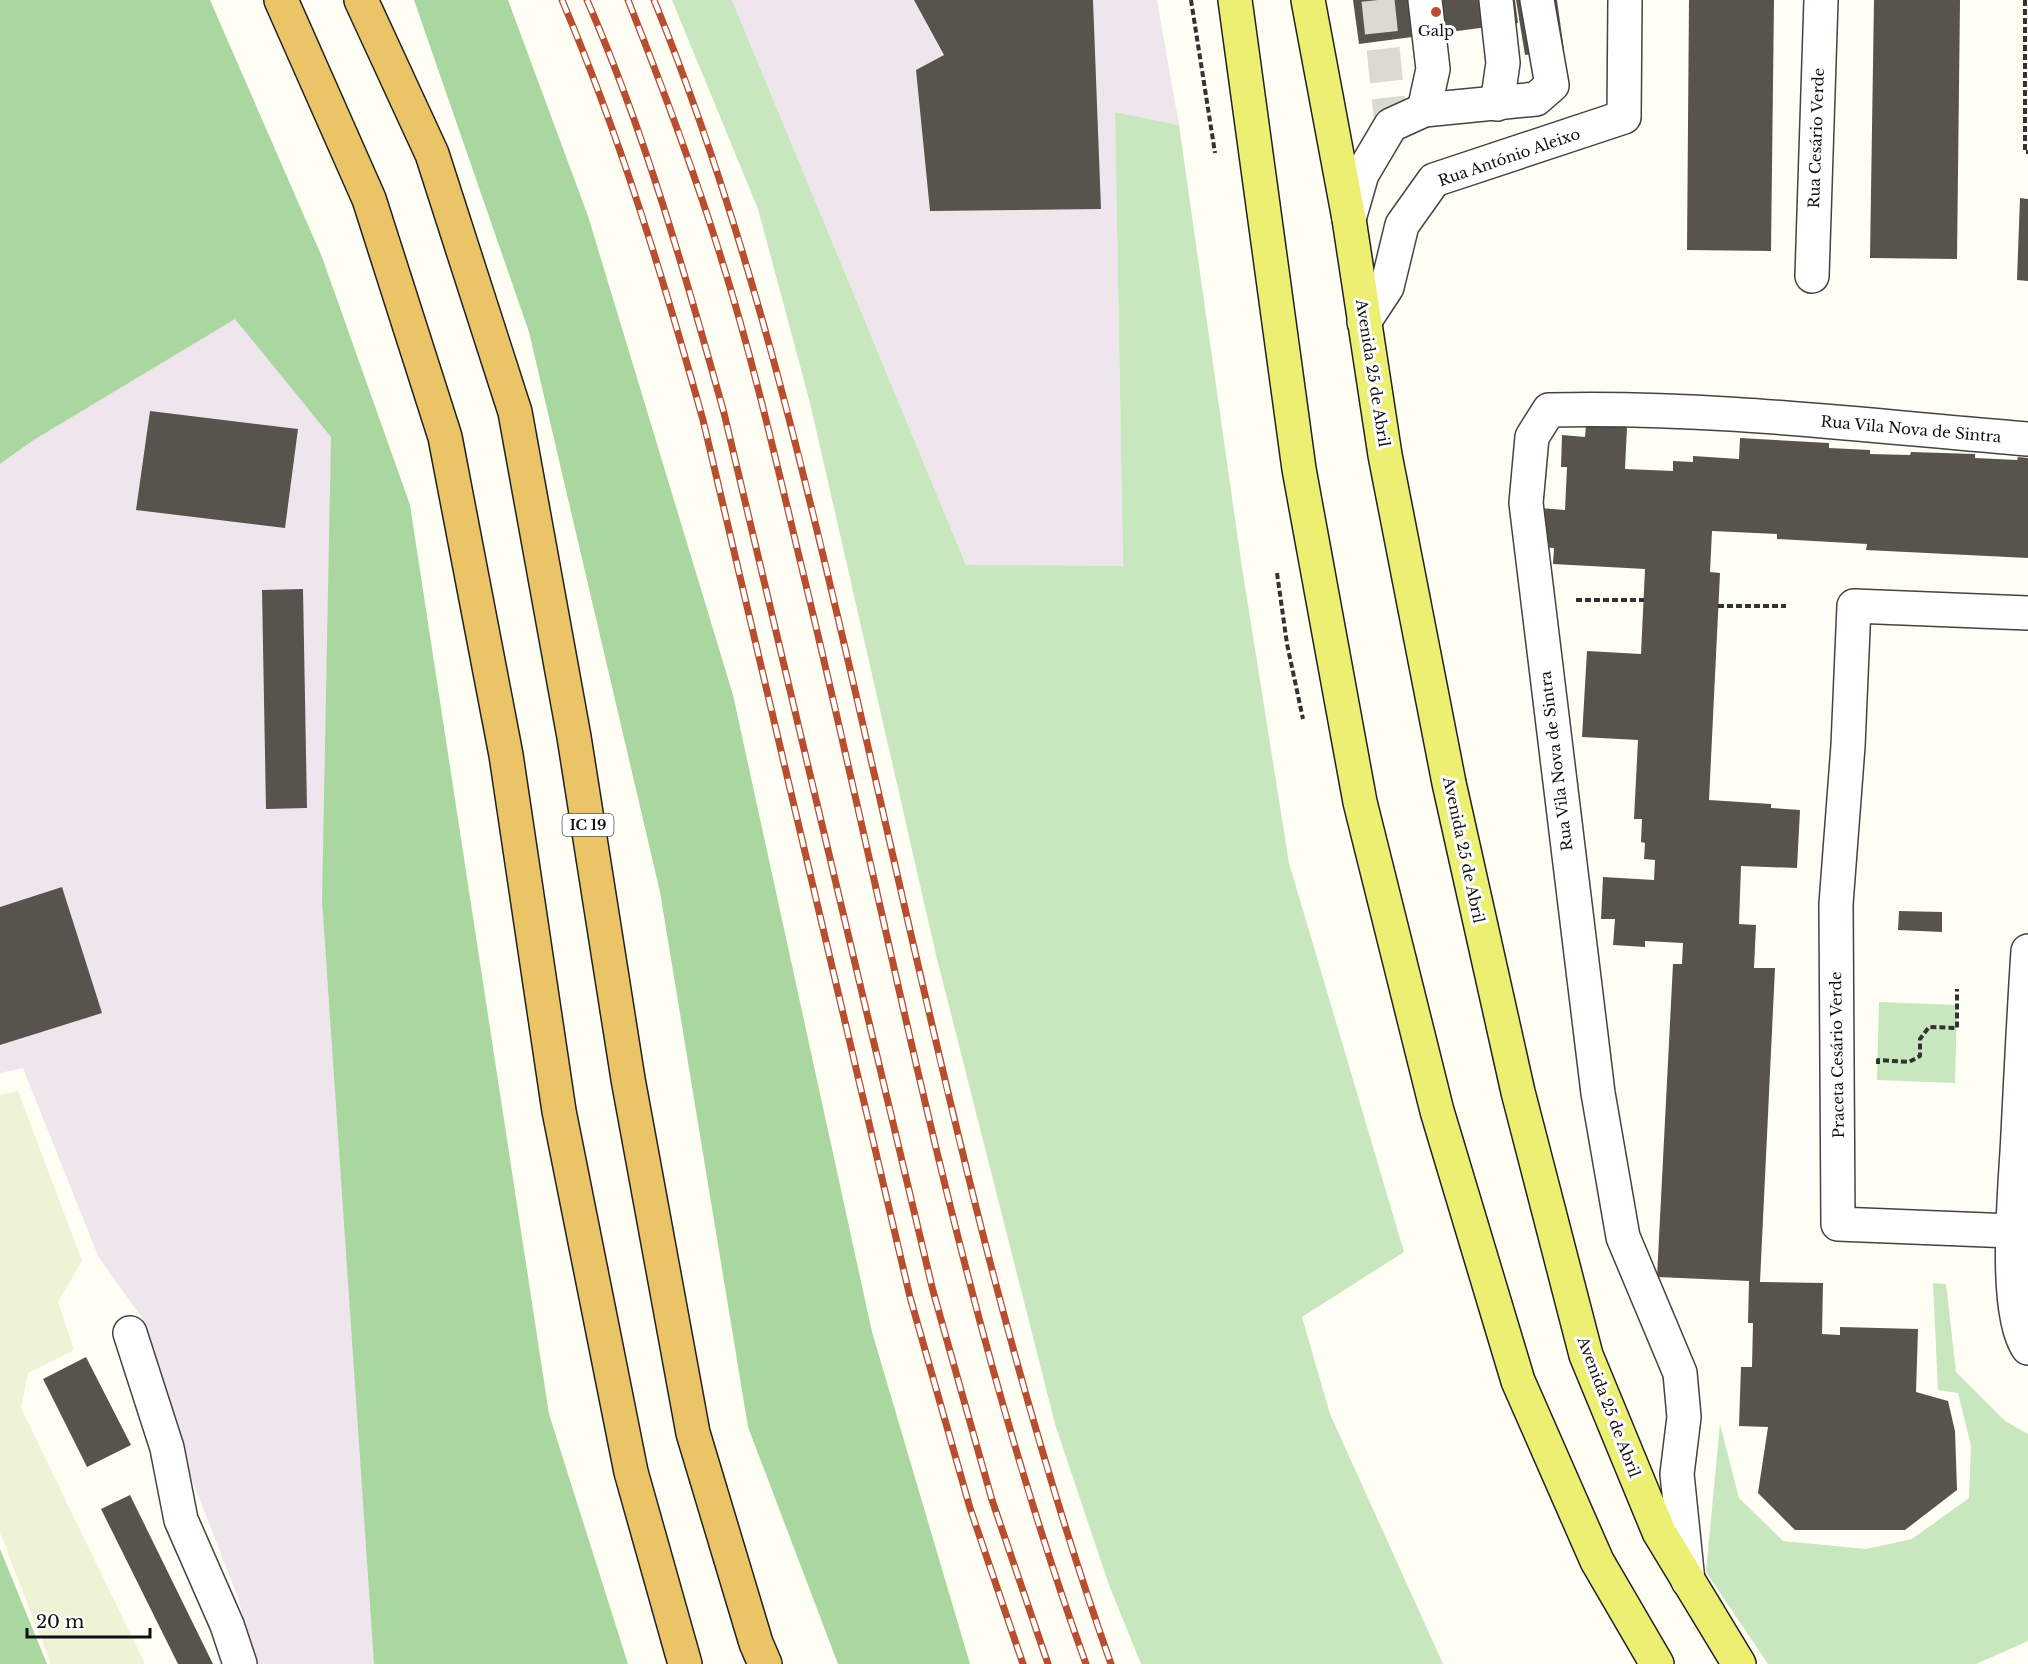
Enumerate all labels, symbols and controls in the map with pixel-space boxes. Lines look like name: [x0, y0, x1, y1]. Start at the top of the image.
marker: Galp: [1429, 5, 1443, 19]
place label: Galp: [1418, 21, 1454, 40]
street label: Rua Cesário Verde: [1804, 67, 1828, 209]
street label: Rua António Aleixo: [1436, 124, 1583, 190]
street label: Avenida 25 de Abril: [1352, 297, 1394, 448]
street label: Rua Vila Nova de Sintra: [1820, 412, 2003, 446]
street label: Rua Vila Nova de Sintra: [1535, 669, 1576, 852]
street label: Avenida 25 de Abril: [1439, 774, 1489, 925]
road number: IC 19: [562, 814, 614, 836]
street label: Praceta Cesário Verde: [1826, 971, 1848, 1139]
street label: Avenida 25 de Abril: [1573, 1333, 1645, 1480]
scale bar: [27, 1601, 150, 1639]
text: 20 m: [36, 1611, 84, 1633]

